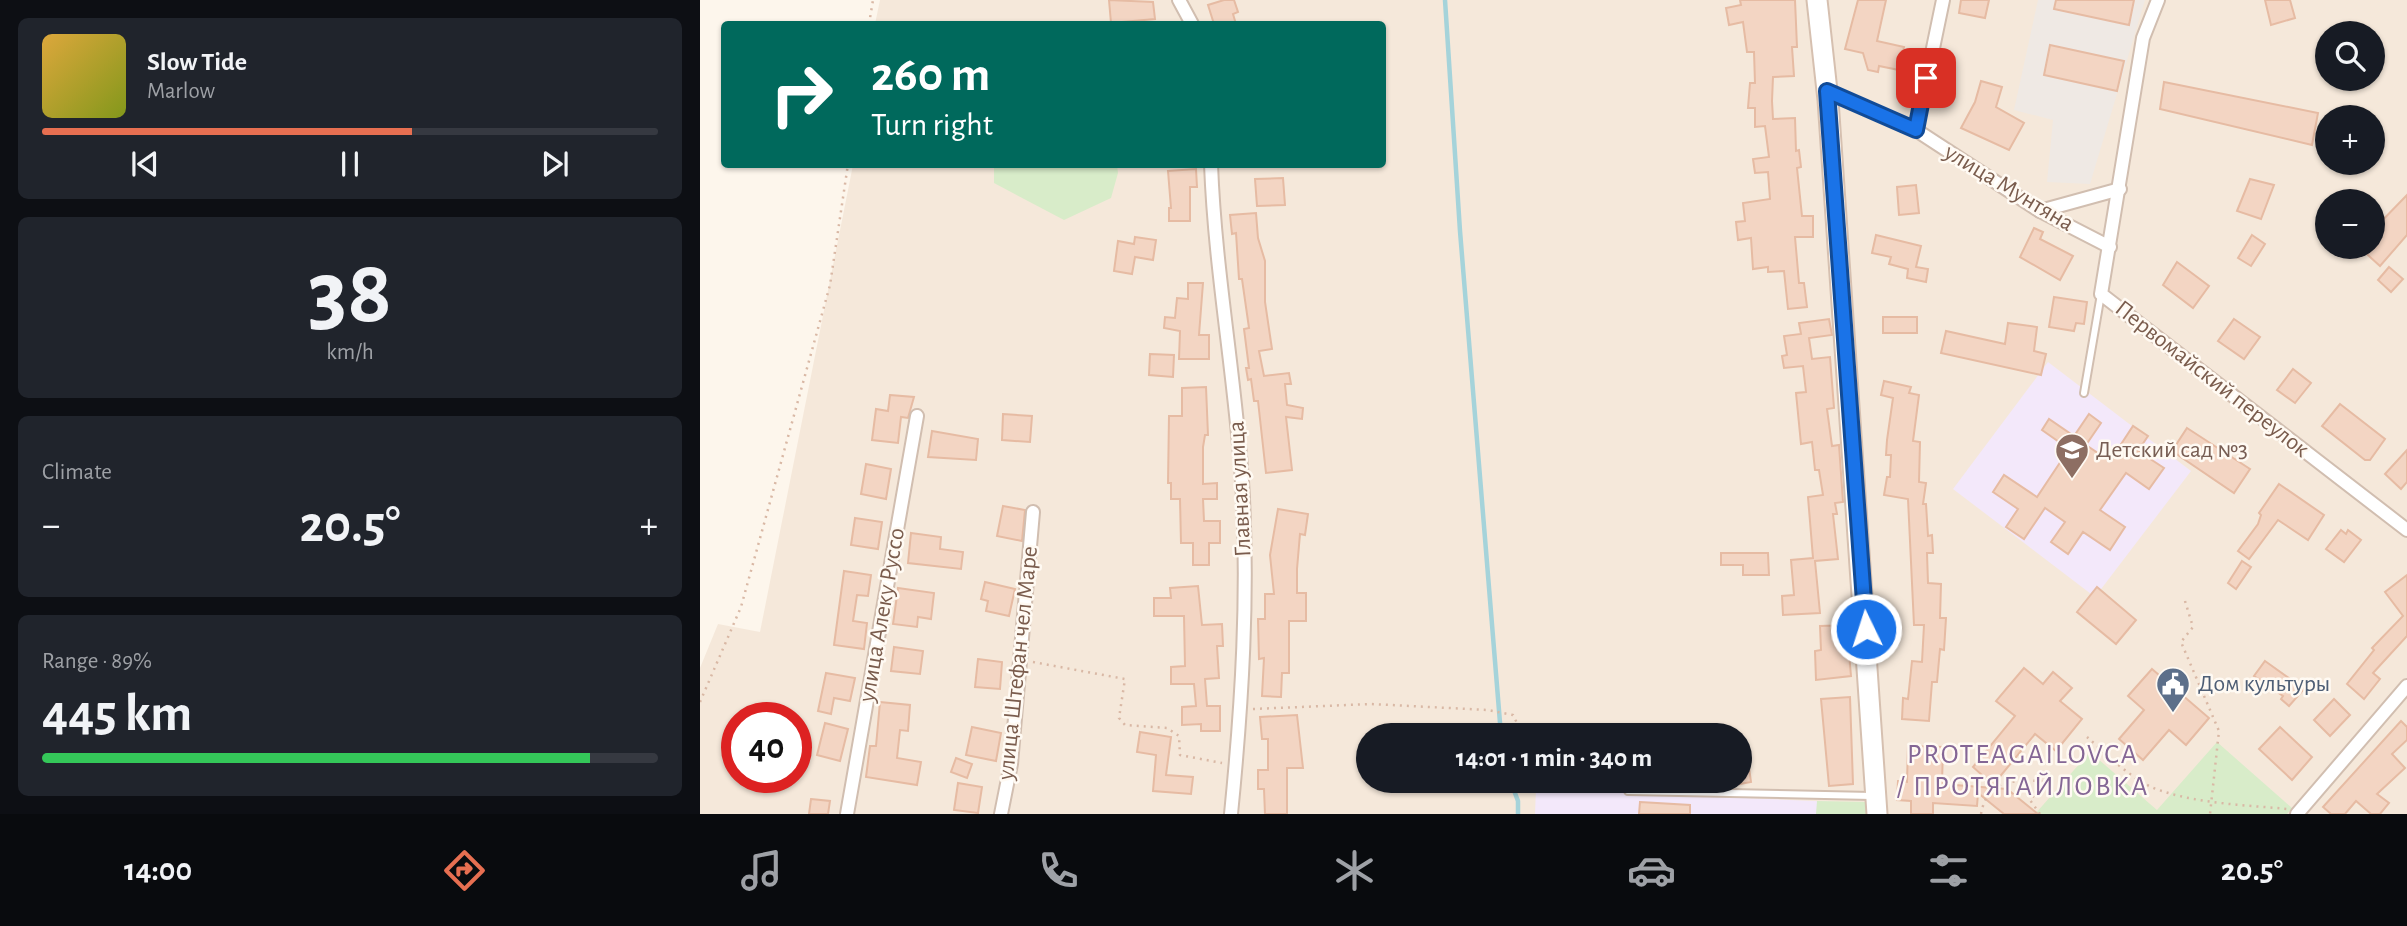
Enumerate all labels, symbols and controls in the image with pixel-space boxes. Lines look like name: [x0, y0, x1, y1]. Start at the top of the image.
map controls: [2315, 21, 2385, 259]
button: search: [2315, 21, 2385, 91]
pin: [1896, 48, 1956, 108]
text: Slow Tide: [147, 49, 247, 75]
icon: right: [756, 49, 847, 140]
text: 260 m: [871, 51, 990, 100]
icon: arrive: [1907, 59, 1945, 97]
text: Marlow: [147, 80, 215, 103]
button: +: [2315, 105, 2385, 175]
text: Turn right: [871, 109, 993, 141]
street label: улица Мунтяна: [1939, 140, 2078, 236]
icon: previous: [126, 145, 164, 183]
icon: pause: [331, 145, 369, 183]
icon: next: [536, 145, 574, 183]
button: −: [2315, 189, 2385, 259]
text: 38: [308, 248, 392, 339]
street label: Первомайский переулок: [2111, 296, 2313, 462]
text: km/h: [326, 341, 374, 364]
street label: Главная улица: [1224, 420, 1256, 558]
school or university icon: Детский сад №3: [2053, 431, 2091, 480]
place label: Детский сад №3: [2096, 438, 2248, 462]
text: Climate: [42, 461, 112, 484]
text: 20.5°: [299, 499, 401, 551]
text: −: [42, 507, 60, 545]
text: +: [640, 507, 658, 545]
street label: улица Алеку Руссо: [855, 526, 909, 705]
street label: улица Штефан чел Маре: [994, 545, 1042, 782]
position arrow: [1829, 592, 1903, 666]
text: Range · 89%: [42, 650, 152, 673]
public building icon: Дом культуры: [2154, 665, 2192, 714]
place label: Дом культуры: [2198, 672, 2330, 696]
text: 445 km: [42, 688, 192, 740]
speed limit sign: 40: [721, 702, 812, 793]
district label: PROTEAGAILOVCA / ПРОТЯГАЙЛОВКА: [1896, 741, 2150, 801]
text: 14:01 · 1 min · 340 m: [1456, 745, 1652, 771]
icon: directions: [440, 846, 489, 895]
icon: music: [737, 846, 786, 895]
icon: phone: [1034, 846, 1083, 895]
icon: climate: [1330, 846, 1379, 895]
icon: car: [1627, 846, 1676, 895]
icon: filters: [1924, 846, 1973, 895]
text: 14:00: [124, 854, 192, 886]
text: 20.5°: [2221, 854, 2283, 886]

